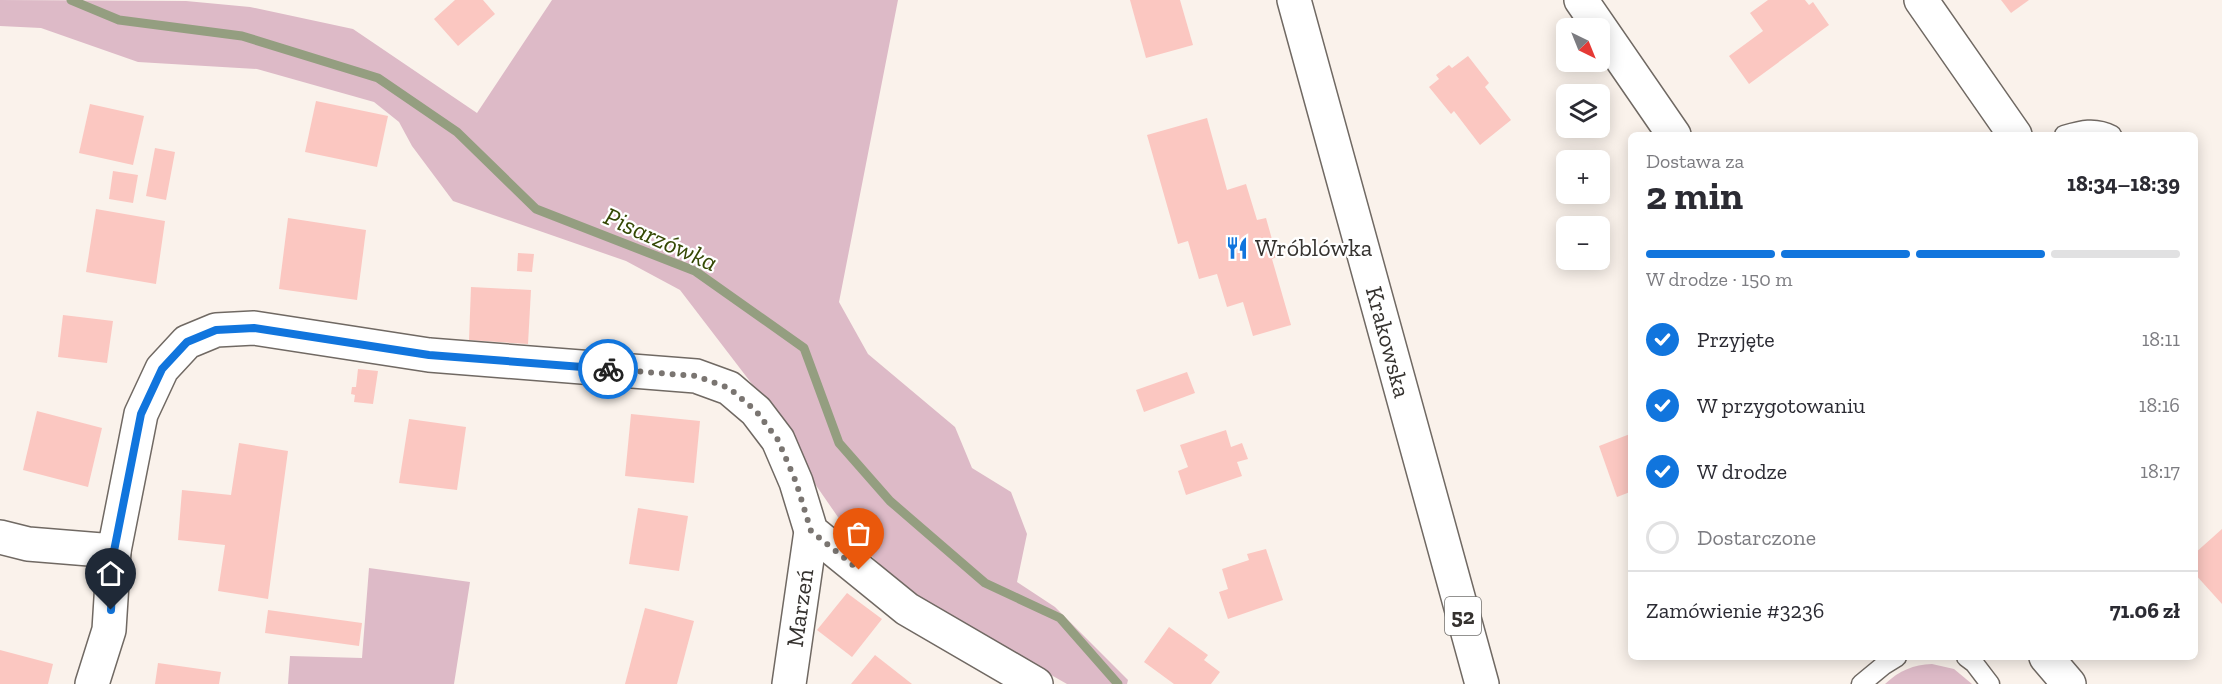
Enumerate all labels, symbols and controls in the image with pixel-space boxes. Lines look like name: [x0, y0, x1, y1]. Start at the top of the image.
north arrow: [1556, 18, 1610, 72]
map controls: [1556, 18, 1610, 270]
button: layers: [1556, 84, 1610, 138]
text: Dostawa za: [1646, 149, 1744, 173]
button: +: [1556, 150, 1610, 204]
text: 18:34–18:39: [2067, 170, 2180, 197]
text: 2 min: [1646, 172, 1743, 219]
water label: Pisarzówka: [599, 200, 723, 278]
button: −: [1556, 216, 1610, 270]
place label: Wróblówka: [1255, 233, 1373, 262]
restaurant icon: Wróblówka: [1224, 235, 1250, 261]
text: W drodze · 150 m: [1646, 267, 1793, 291]
street label: Krakowska: [1360, 283, 1417, 401]
icon: check: [1646, 323, 1679, 356]
text: Przyjęte: [1697, 326, 1775, 353]
text: 18:11: [2142, 327, 2180, 351]
courier: [578, 339, 638, 399]
icon: bike: [592, 353, 625, 386]
icon: check: [1646, 389, 1679, 422]
text: W przygotowaniu: [1697, 392, 1865, 419]
text: 18:16: [2139, 393, 2180, 417]
icon: check: [1646, 455, 1679, 488]
text: W drodze: [1697, 458, 1787, 485]
text: 18:17: [2140, 459, 2180, 483]
pin: [833, 508, 884, 570]
icon: bag: [842, 517, 875, 550]
text: Dostarczone: [1697, 524, 1816, 551]
pin: [85, 548, 136, 610]
icon: home: [94, 557, 127, 590]
street label: Marzeń: [780, 567, 819, 649]
road number: 52: [1445, 597, 1481, 635]
text: Zamówienie #3236: [1646, 597, 1824, 624]
text: 71.06 zł: [2110, 597, 2180, 624]

